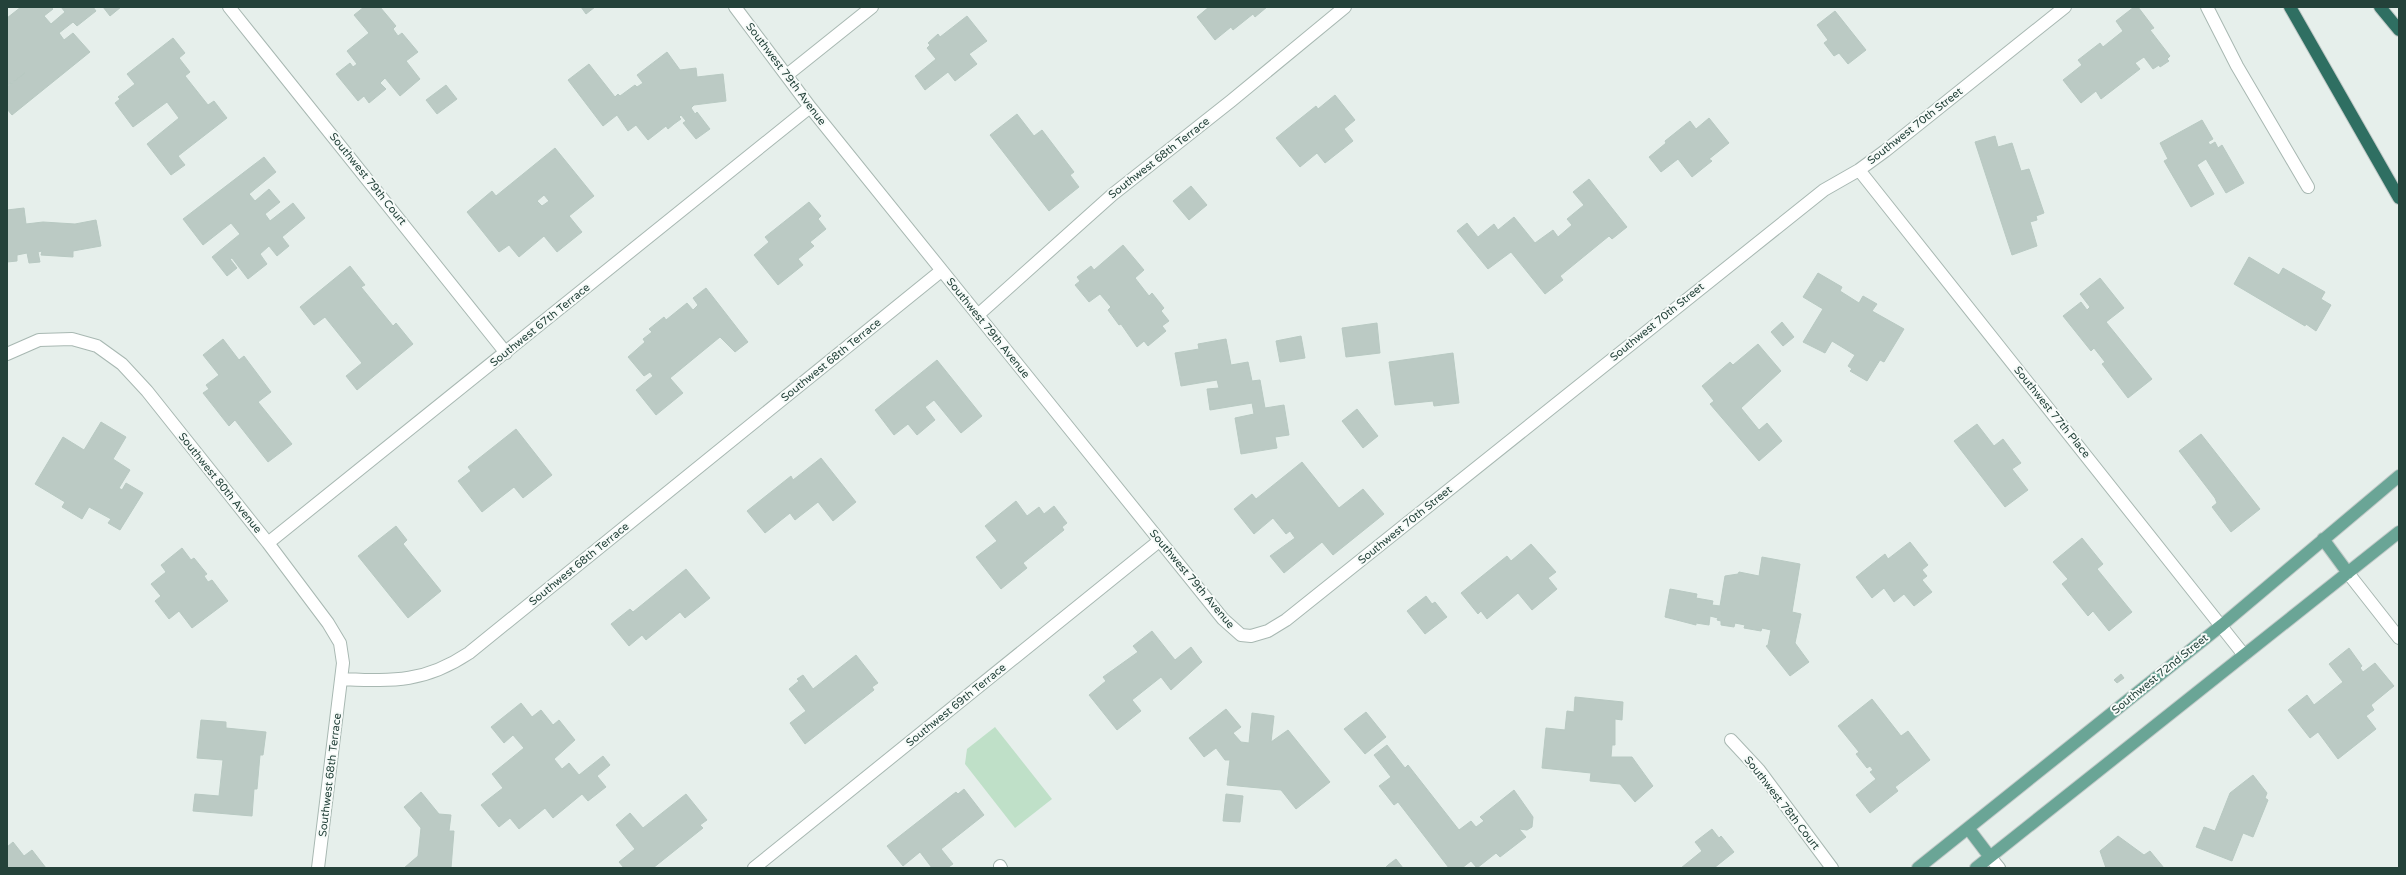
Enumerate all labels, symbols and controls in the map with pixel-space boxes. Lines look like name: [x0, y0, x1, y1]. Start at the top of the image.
street label: Southwest 79th Avenue: [743, 20, 829, 128]
street label: Southwest 70th Street: [1865, 85, 1965, 167]
street label: Southwest 68th Terrace: [1106, 115, 1212, 201]
street label: Southwest 79th Court: [327, 130, 409, 228]
street label: Southwest 79th Avenue: [944, 275, 1032, 381]
street label: Southwest 70th Street: [1607, 280, 1707, 364]
street label: Southwest 67th Terrace: [488, 281, 592, 369]
street label: Southwest 68th Terrace: [779, 316, 883, 404]
street label: Southwest 77th Place: [2011, 364, 2093, 460]
street label: Southwest 80th Avenue: [176, 430, 264, 536]
street label: Southwest 70th Street: [1355, 483, 1455, 567]
street label: Southwest 68th Terrace: [527, 520, 631, 608]
street label: Southwest 79th Avenue: [1147, 527, 1237, 631]
street label: Southwest 72nd Street: [2109, 631, 2211, 717]
street label: Southwest 69th Terrace: [904, 661, 1008, 749]
street label: Southwest 68th Terrace: [316, 712, 344, 838]
street label: Southwest 78th Court: [1741, 754, 1823, 852]

